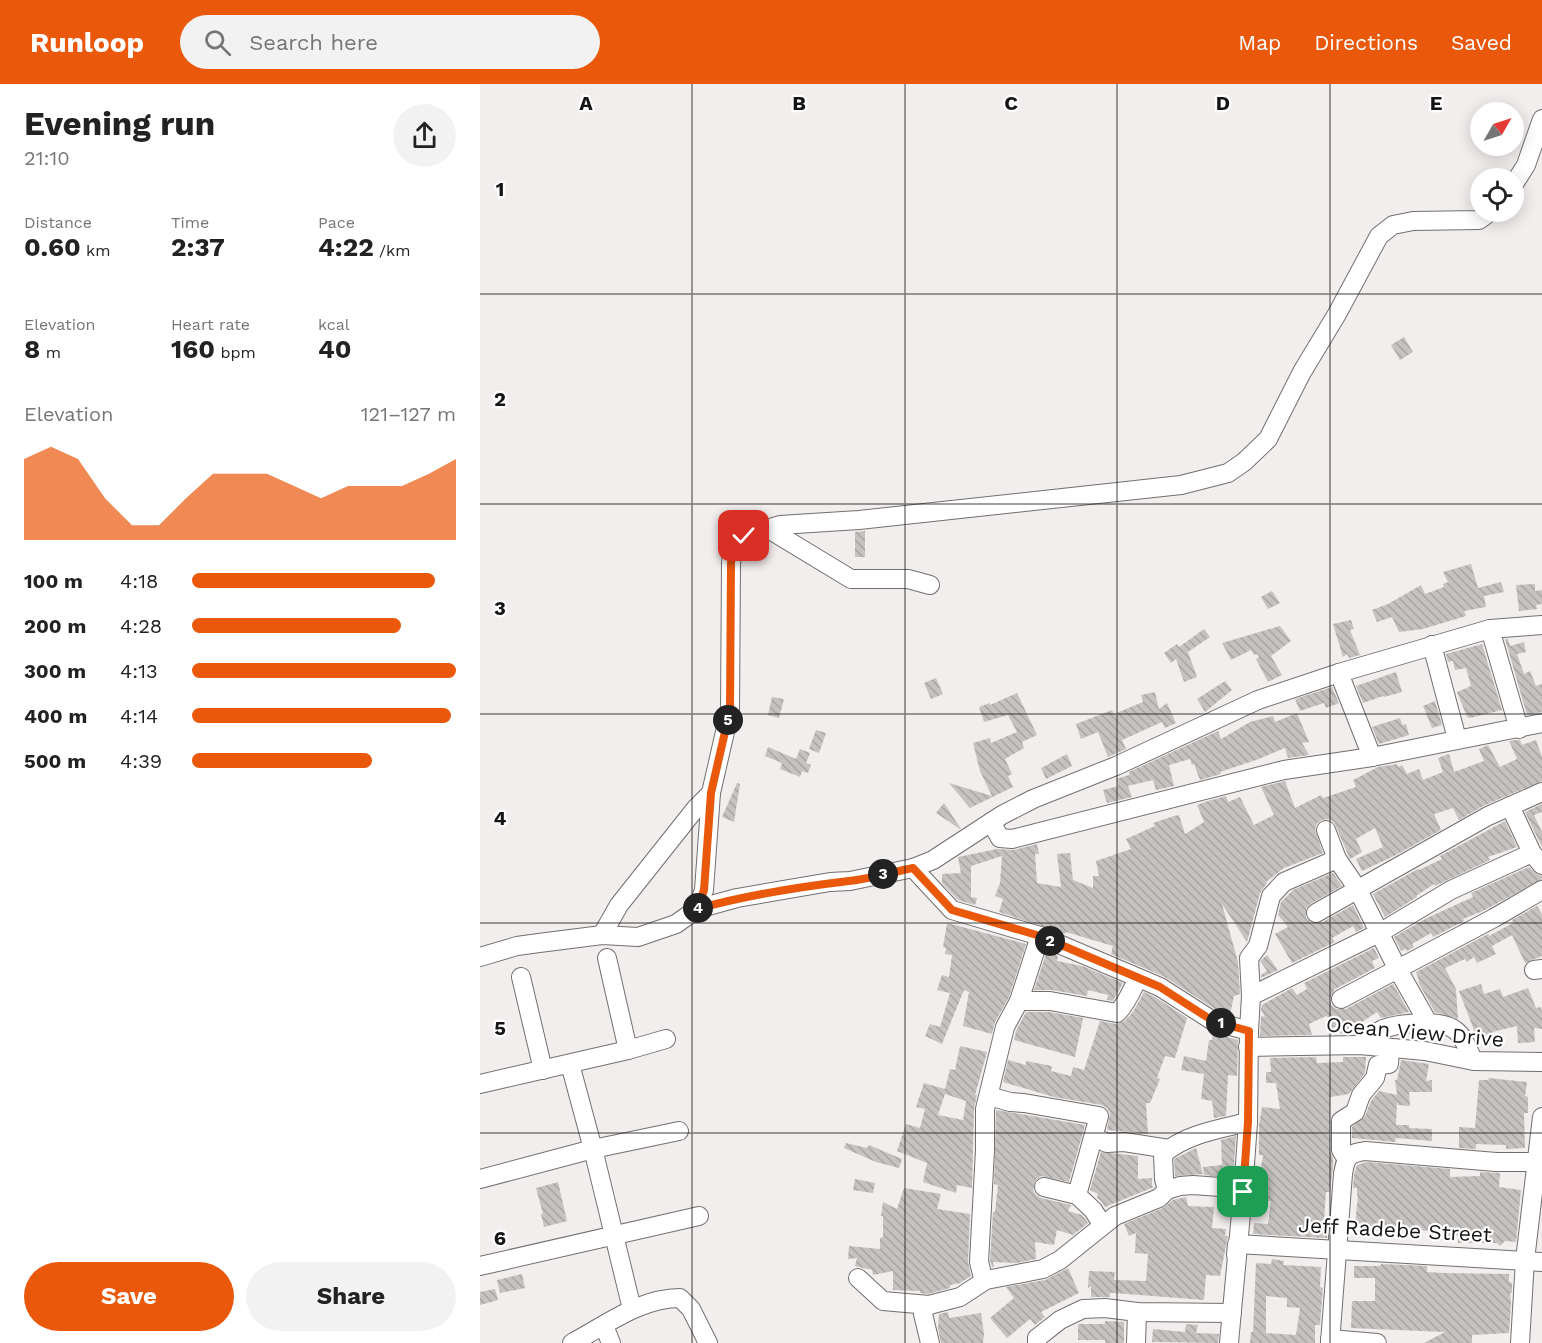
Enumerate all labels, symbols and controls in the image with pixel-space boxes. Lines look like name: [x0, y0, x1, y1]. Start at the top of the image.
search box: [180, 15, 600, 69]
text: Runloop: [30, 26, 144, 59]
icon: search: [201, 26, 234, 59]
text: Search here: [249, 30, 378, 55]
text: Map: [1238, 30, 1281, 55]
text: Directions: [1314, 30, 1418, 55]
text: Saved: [1451, 30, 1512, 55]
text: A: [579, 91, 593, 115]
text: B: [792, 91, 806, 115]
text: C: [1004, 91, 1018, 115]
text: D: [1216, 91, 1230, 115]
text: E: [1430, 91, 1442, 115]
north arrow: [1470, 102, 1524, 156]
map controls: [1470, 102, 1524, 222]
text: Evening run: [24, 104, 215, 143]
button: share: [393, 104, 456, 167]
text: 21:10: [24, 146, 70, 170]
button: locate: [1470, 168, 1524, 222]
text: 1: [496, 177, 504, 201]
text: Distance: [24, 213, 92, 232]
text: Time: [171, 213, 209, 232]
text: Pace: [318, 213, 355, 232]
text: 0.60: [24, 232, 81, 262]
text: 2:37: [171, 232, 225, 262]
text: 4:22: [318, 232, 374, 262]
text: km: [81, 241, 110, 260]
text: /km: [374, 241, 410, 260]
text: Elevation: [24, 315, 95, 334]
text: Heart rate: [171, 315, 250, 334]
text: kcal: [318, 315, 350, 334]
text: 8: [24, 334, 40, 364]
text: 160: [171, 334, 215, 364]
text: 40: [318, 334, 352, 364]
text: m: [40, 343, 61, 362]
text: bpm: [215, 343, 256, 362]
text: 2: [494, 387, 506, 411]
text: Elevation: [24, 402, 113, 426]
text: 121–127 m: [361, 402, 456, 426]
pin: [718, 510, 769, 561]
icon: check: [727, 519, 760, 552]
text: 100 m: [24, 569, 83, 593]
text: 4:18: [120, 569, 158, 593]
text: 3: [494, 596, 506, 620]
text: 200 m: [24, 614, 86, 638]
text: 4:28: [120, 614, 162, 638]
text: 300 m: [24, 659, 86, 683]
text: 4:13: [120, 659, 158, 683]
text: 400 m: [24, 704, 87, 728]
text: 4:14: [120, 704, 158, 728]
pin: 5: [713, 705, 743, 735]
text: 5: [723, 710, 733, 729]
text: 500 m: [24, 749, 86, 773]
text: 4:39: [120, 749, 162, 773]
text: 4: [494, 806, 507, 830]
pin: 3: [868, 859, 898, 889]
text: 3: [878, 864, 888, 883]
pin: 4: [683, 893, 713, 923]
text: 4: [693, 898, 703, 917]
pin: 2: [1035, 926, 1065, 956]
text: 2: [1045, 931, 1055, 950]
pin: 1: [1206, 1008, 1236, 1038]
street label: Ocean View Drive: [1325, 1011, 1505, 1052]
text: 1: [1218, 1013, 1224, 1032]
text: 5: [494, 1016, 506, 1040]
pin: [1217, 1166, 1268, 1217]
icon: arrive: [1226, 1175, 1259, 1208]
street label: Jeff Radebe Street: [1298, 1212, 1492, 1247]
text: 6: [494, 1226, 506, 1250]
button: Save: [24, 1262, 234, 1331]
button: Share: [246, 1262, 456, 1331]

